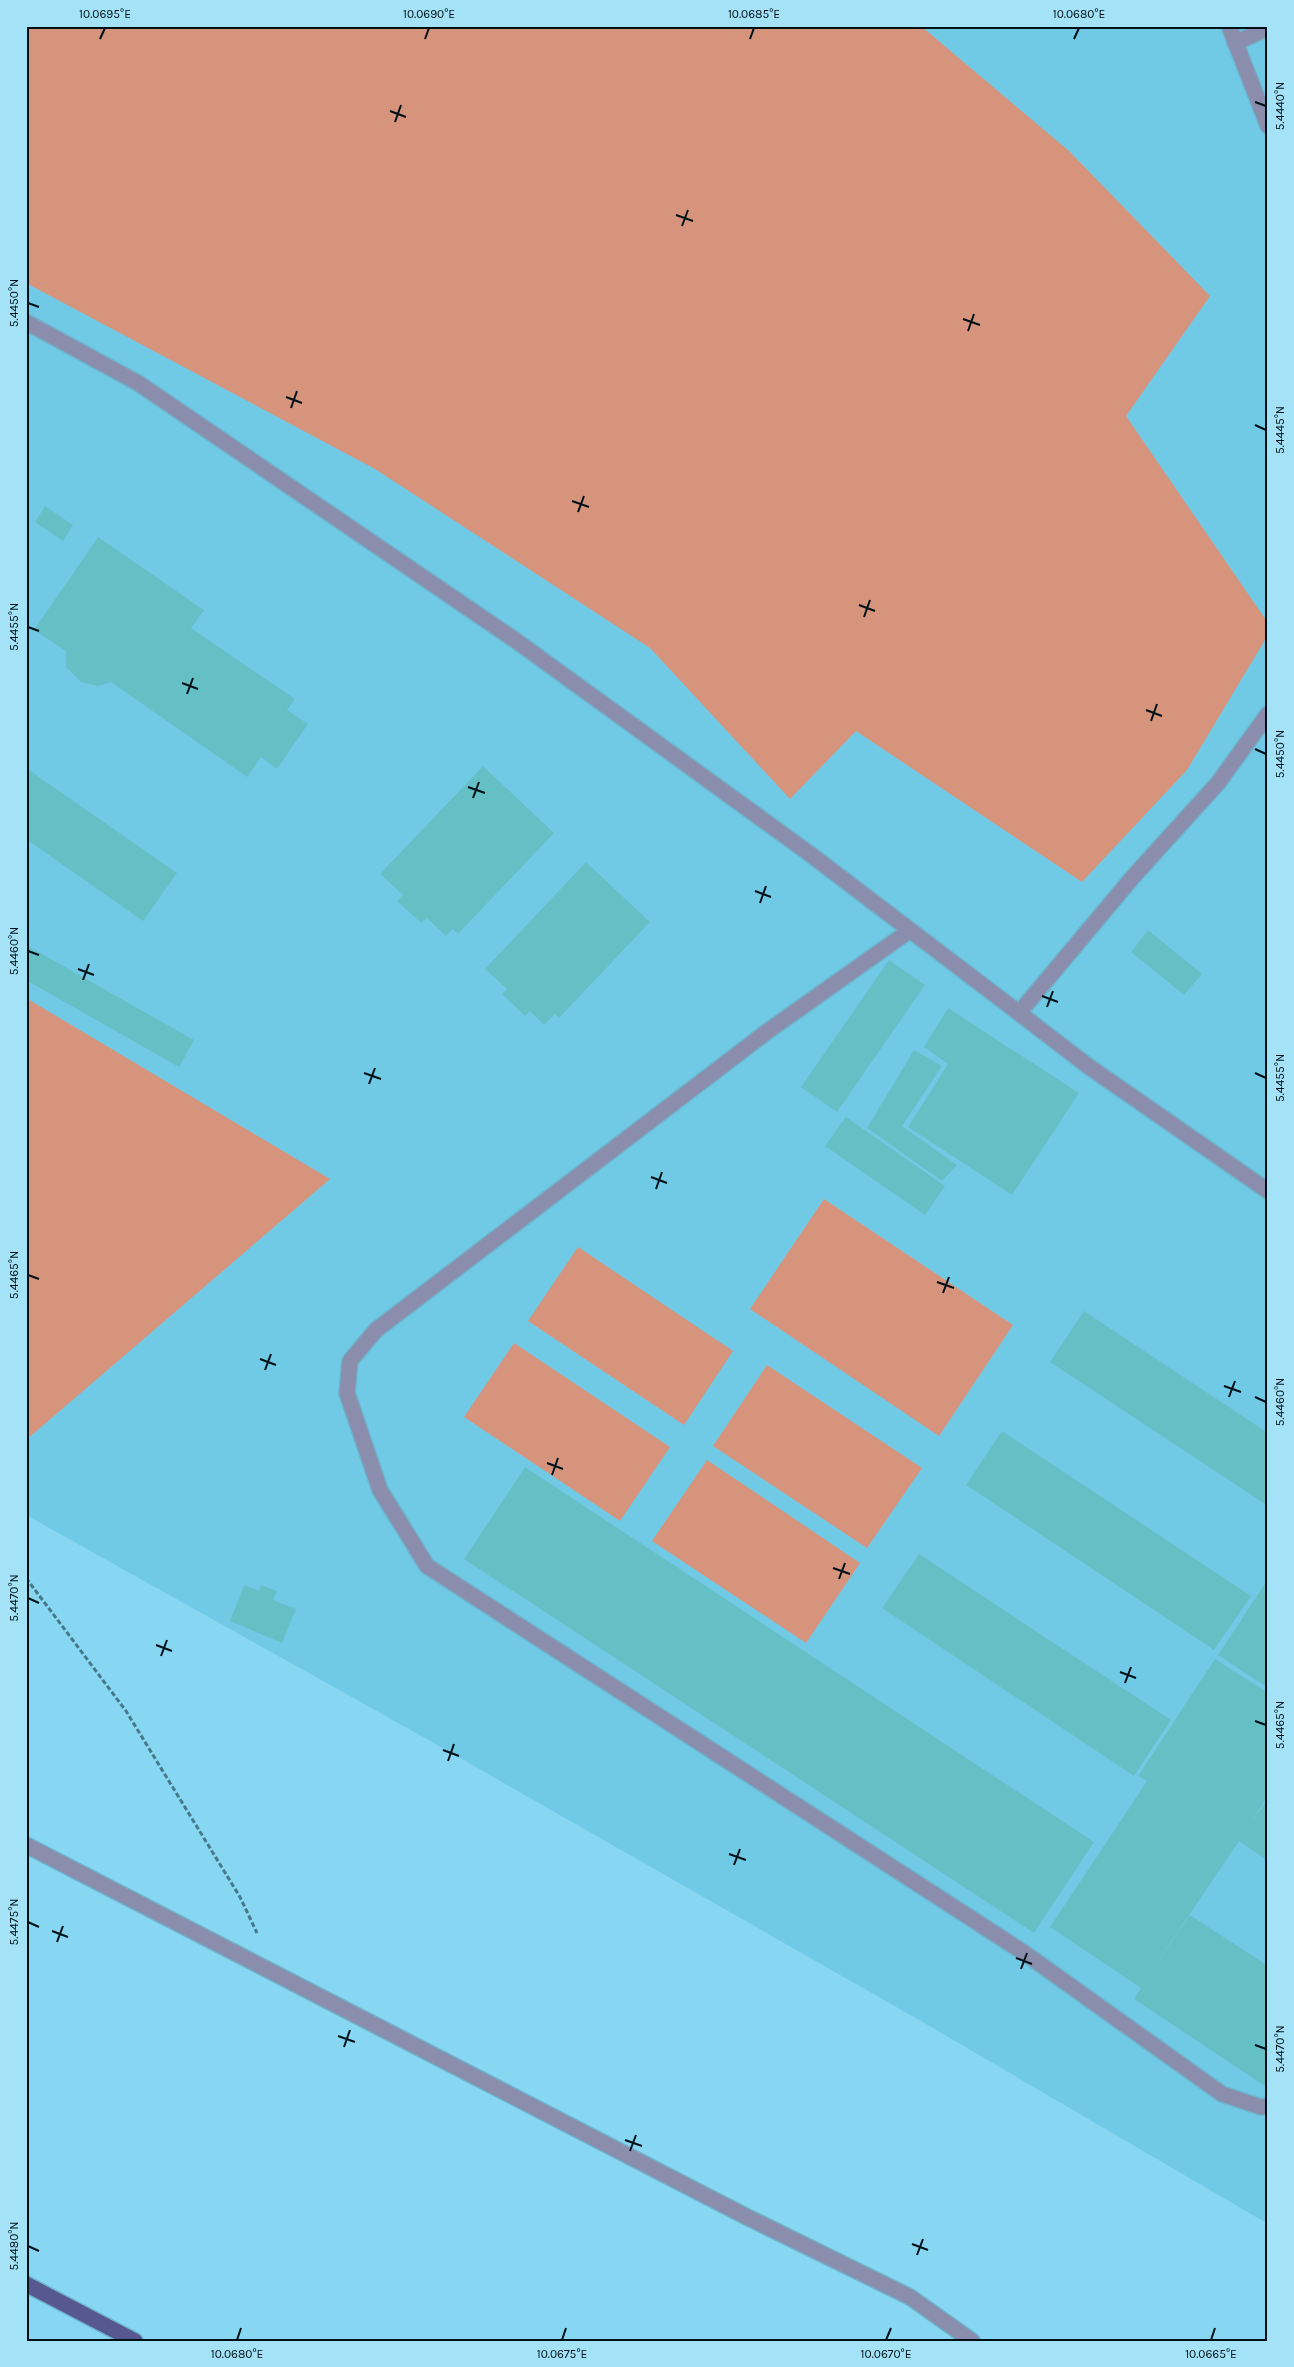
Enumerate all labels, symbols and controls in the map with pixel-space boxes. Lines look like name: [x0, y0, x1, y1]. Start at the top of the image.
text: 10.0695°E: [79, 7, 131, 21]
text: 10.0690°E: [403, 7, 455, 21]
text: 10.0685°E: [728, 7, 780, 21]
text: 10.0680°E: [1053, 7, 1105, 21]
text: 5.4440°N: [1273, 82, 1287, 130]
text: 5.4450°N: [7, 279, 21, 327]
text: 5.4445°N: [1273, 406, 1287, 454]
text: 5.4455°N: [7, 603, 21, 651]
text: 5.4450°N: [1273, 730, 1287, 778]
text: 5.4460°N: [7, 927, 21, 975]
text: 5.4455°N: [1273, 1054, 1287, 1102]
text: 5.4465°N: [7, 1251, 21, 1299]
text: 5.4460°N: [1273, 1378, 1287, 1426]
text: 5.4470°N: [7, 1574, 21, 1622]
text: 5.4465°N: [1273, 1701, 1287, 1749]
text: 5.4475°N: [7, 1898, 21, 1946]
text: 5.4470°N: [1273, 2025, 1287, 2073]
text: 5.4480°N: [7, 2221, 21, 2271]
text: 10.0680°E: [211, 2347, 263, 2361]
text: 10.0675°E: [537, 2347, 587, 2361]
text: 10.0670°E: [861, 2347, 911, 2361]
text: 10.0665°E: [1185, 2347, 1237, 2361]

